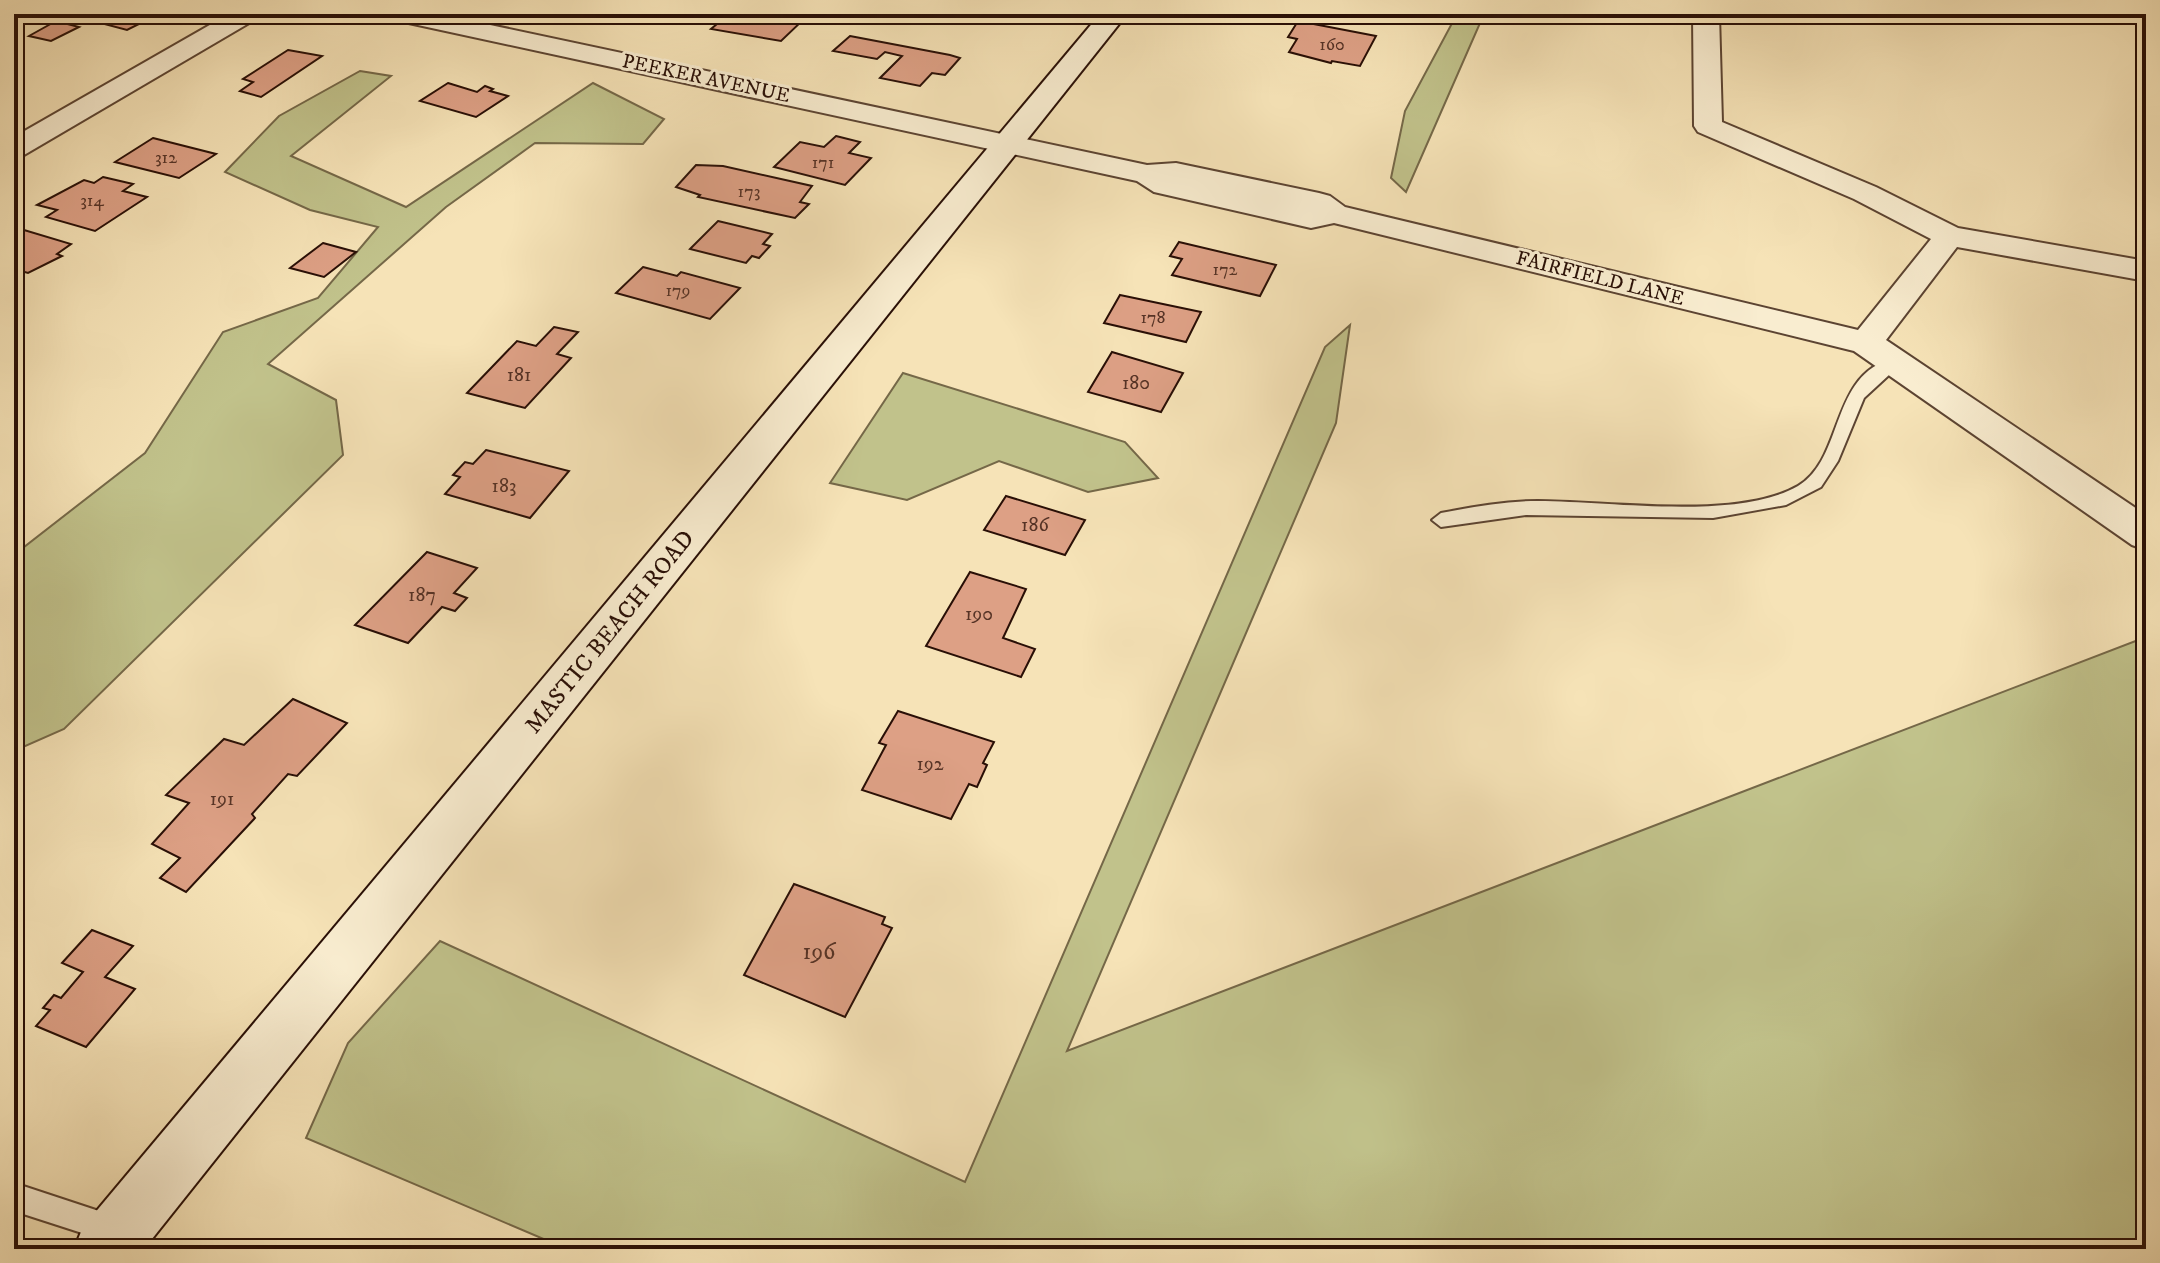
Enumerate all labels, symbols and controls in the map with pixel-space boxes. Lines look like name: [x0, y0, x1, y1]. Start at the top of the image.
house number: 160: [1319, 34, 1345, 56]
street label: PEEKER AVENUE: [620, 49, 792, 109]
house number: 312: [155, 147, 177, 169]
house number: 171: [812, 152, 834, 174]
house number: 173: [738, 181, 760, 203]
house number: 314: [80, 190, 104, 212]
street label: FAIRFIELD LANE: [1513, 246, 1687, 312]
house number: 172: [1213, 259, 1238, 281]
house number: 179: [665, 280, 691, 302]
house number: 178: [1140, 307, 1166, 329]
house number: 181: [507, 363, 531, 388]
house number: 180: [1122, 371, 1150, 396]
house number: 183: [492, 474, 516, 499]
house number: 186: [1021, 513, 1049, 538]
street label: MASTIC BEACH ROAD: [519, 524, 701, 740]
house number: 187: [408, 583, 436, 608]
house number: 190: [965, 602, 993, 627]
house number: 192: [916, 752, 944, 777]
house number: 191: [210, 787, 234, 812]
house number: 196: [802, 937, 837, 967]

